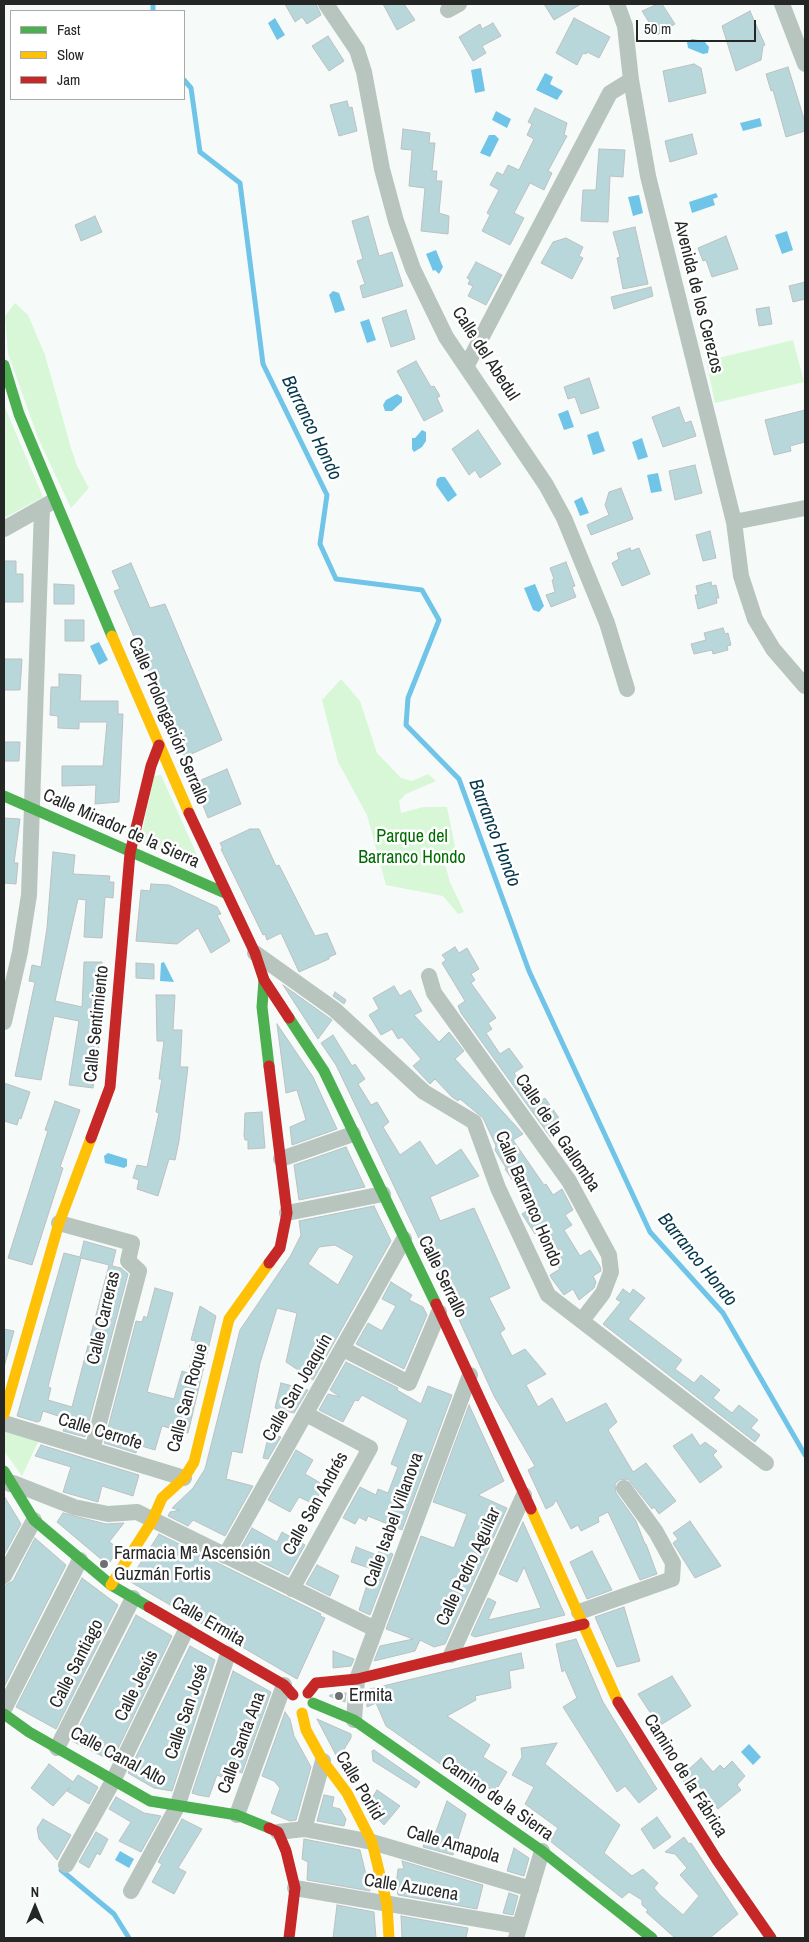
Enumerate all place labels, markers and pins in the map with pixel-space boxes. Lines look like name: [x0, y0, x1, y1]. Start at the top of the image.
place label: Farmacia Mª Ascensión Guzmán Fortis: [114, 1543, 270, 1586]
marker: Farmacia Mª Ascensión Guzmán Fortis: [98, 1558, 110, 1570]
place label: Ermita: [349, 1685, 392, 1707]
marker: Ermita: [333, 1690, 345, 1702]

